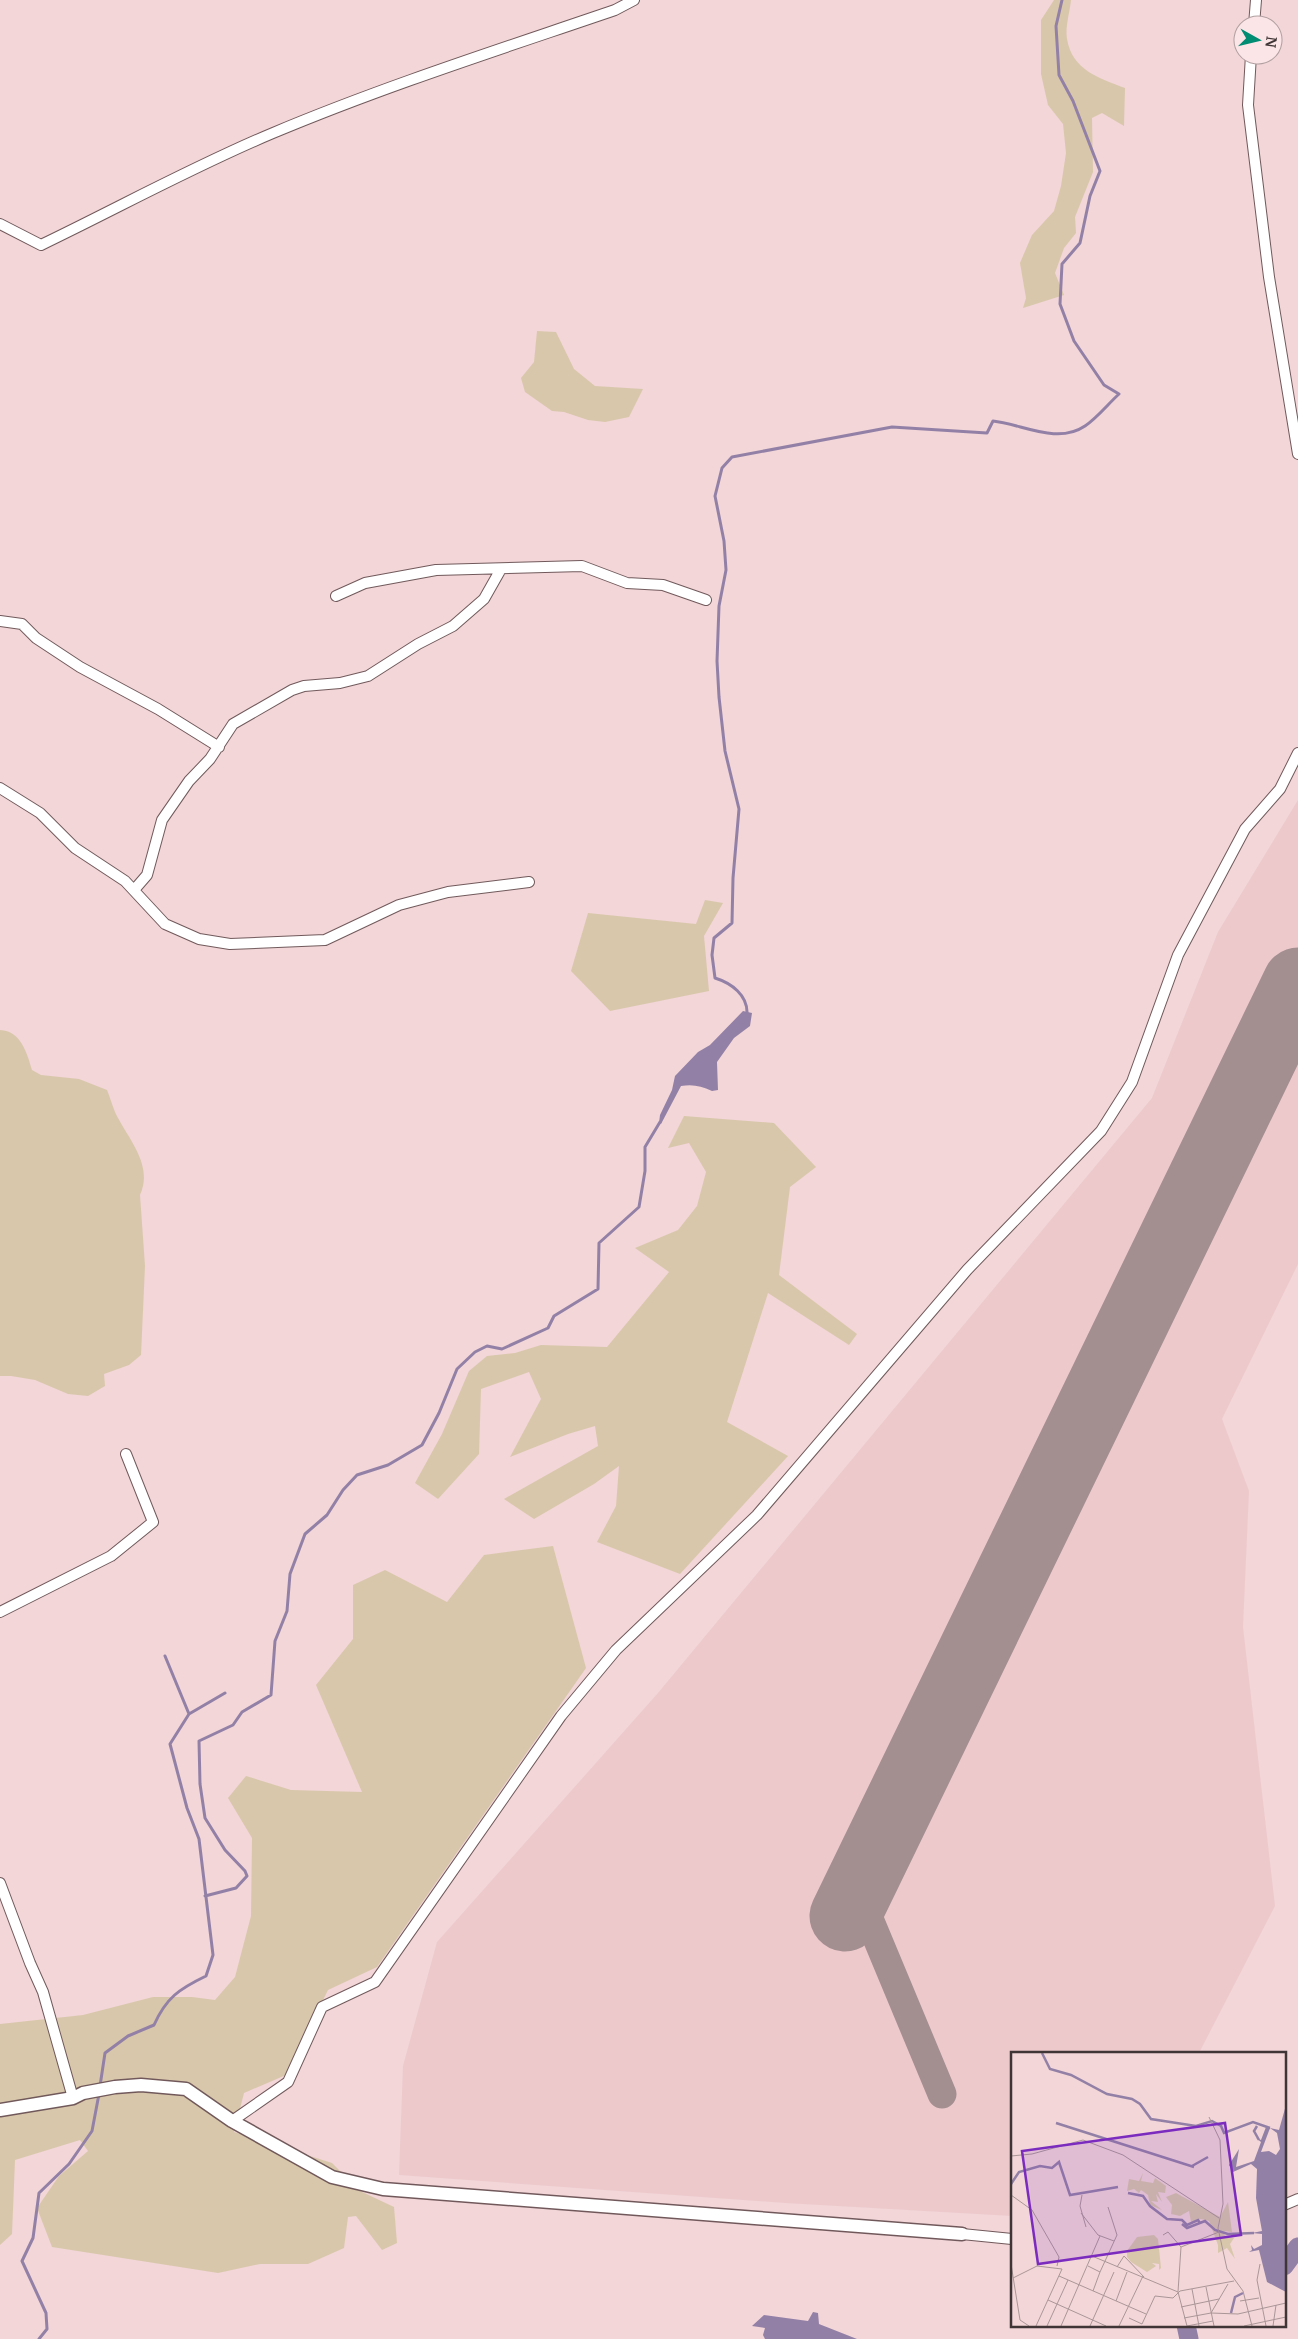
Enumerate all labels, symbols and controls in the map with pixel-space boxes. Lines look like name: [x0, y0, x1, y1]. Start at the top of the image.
north arrow: [1233, 15, 1283, 65]
text: N: [1261, 35, 1281, 49]
inset map: [1011, 2052, 1286, 2326]

